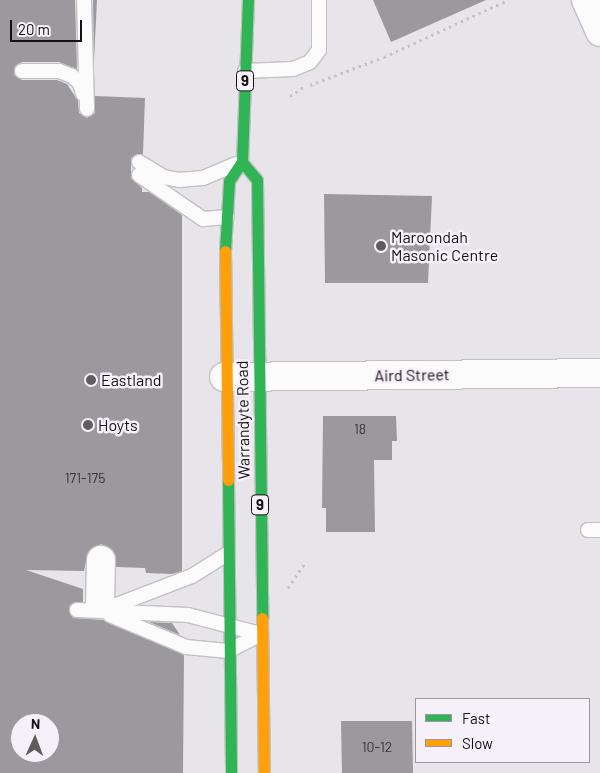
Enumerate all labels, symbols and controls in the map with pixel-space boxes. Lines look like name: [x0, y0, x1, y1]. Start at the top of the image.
scale bar: [12, 10, 85, 42]
text: 20 m: [18, 20, 50, 38]
road number: 9: [235, 68, 255, 94]
place label: Maroondah Masonic Centre: [391, 227, 498, 265]
marker: Maroondah Masonic Centre: [375, 240, 387, 252]
street label: Warrandyte Road: [232, 361, 254, 479]
street label: Aird Street: [374, 365, 450, 385]
place label: Eastland: [101, 370, 161, 390]
marker: Eastland: [85, 374, 97, 386]
place label: Hoyts: [98, 415, 138, 435]
marker: Hoyts: [82, 419, 94, 431]
house number: 18: [354, 421, 366, 437]
house number: 171-175: [65, 470, 105, 486]
road number: 9: [250, 492, 270, 518]
legend: [415, 698, 590, 763]
text: Fast: [462, 709, 490, 727]
north arrow: [10, 713, 60, 763]
text: N: [31, 715, 40, 732]
text: Slow: [462, 734, 493, 752]
house number: 10-12: [362, 739, 392, 755]

